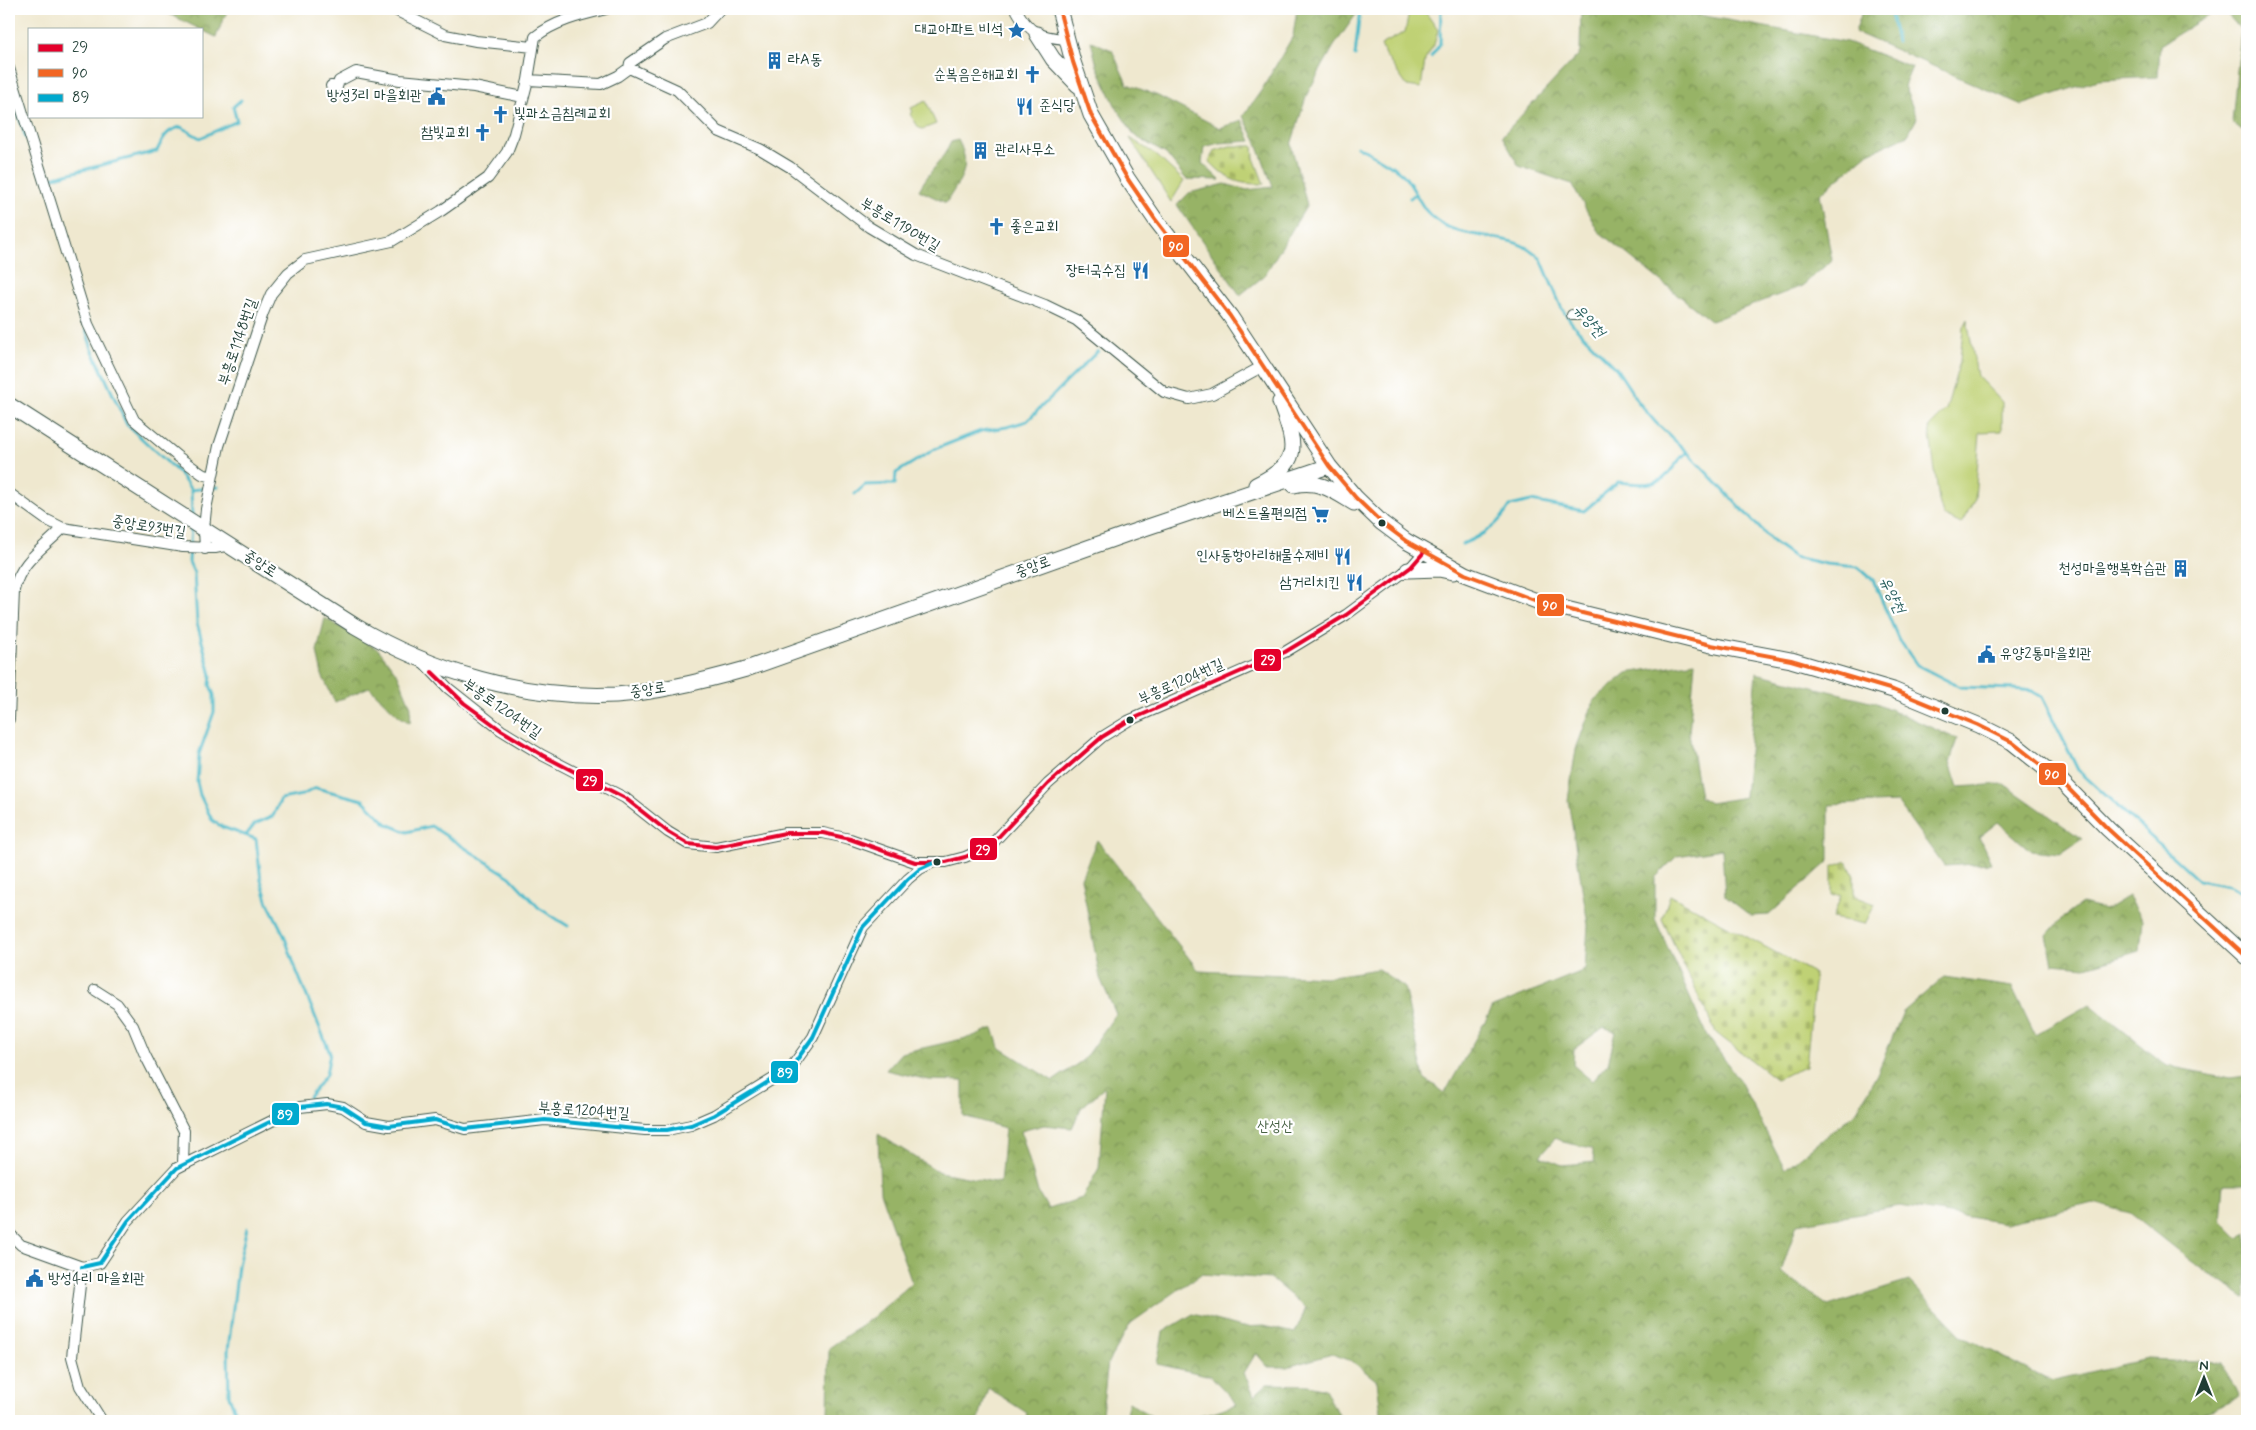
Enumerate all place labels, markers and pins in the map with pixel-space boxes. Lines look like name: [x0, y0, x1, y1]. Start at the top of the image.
place label: 대교아파트 비석: [914, 20, 1003, 40]
place icon: 대교아파트 비석: [1007, 20, 1027, 40]
building icon: 라A동: [764, 50, 784, 70]
place label: 라A동: [788, 50, 822, 70]
place label: 순복음은해교회: [934, 65, 1018, 85]
church icon: 순복음은해교회: [1022, 65, 1042, 85]
place label: 방성3리 마을회관: [327, 86, 422, 106]
public building icon: 방성3리 마을회관: [426, 86, 446, 106]
restaurant icon: 준식당: [1015, 96, 1035, 116]
place label: 준식당: [1039, 96, 1075, 116]
church icon: 빛과소금침례교회: [490, 104, 510, 124]
place label: 빛과소금침례교회: [514, 104, 611, 124]
place label: 참빛교회: [421, 123, 469, 143]
church icon: 참빛교회: [473, 123, 493, 143]
building icon: 관리사무소: [971, 140, 991, 160]
place label: 관리사무소: [995, 140, 1055, 160]
church icon: 좋은교회: [986, 217, 1006, 237]
place label: 좋은교회: [1010, 217, 1058, 237]
place label: 장터국수집: [1066, 261, 1126, 281]
restaurant icon: 장터국수집: [1130, 261, 1150, 281]
place label: 베스트올편의점: [1223, 504, 1307, 524]
supermarket icon: 베스트올편의점: [1311, 504, 1331, 524]
unlabelled marker: [1377, 518, 1387, 528]
place label: 인사동항아리해물수제비: [1196, 546, 1329, 566]
restaurant icon: 인사동항아리해물수제비: [1333, 546, 1353, 566]
place label: 천성마을행복학습관: [2058, 559, 2167, 579]
building icon: 천성마을행복학습관: [2171, 559, 2191, 579]
place label: 삼거리치킨: [1280, 573, 1340, 593]
restaurant icon: 삼거리치킨: [1344, 573, 1364, 593]
public building icon: 유양2통마을회관: [1976, 644, 1996, 664]
place label: 유양2통마을회관: [2000, 644, 2092, 664]
unlabelled marker: [1940, 706, 1950, 716]
unlabelled marker: [1125, 715, 1135, 725]
unlabelled marker: [932, 857, 942, 867]
public building icon: 방성4리 마을회관: [24, 1269, 44, 1289]
place label: 방성4리 마을회관: [48, 1269, 145, 1289]

